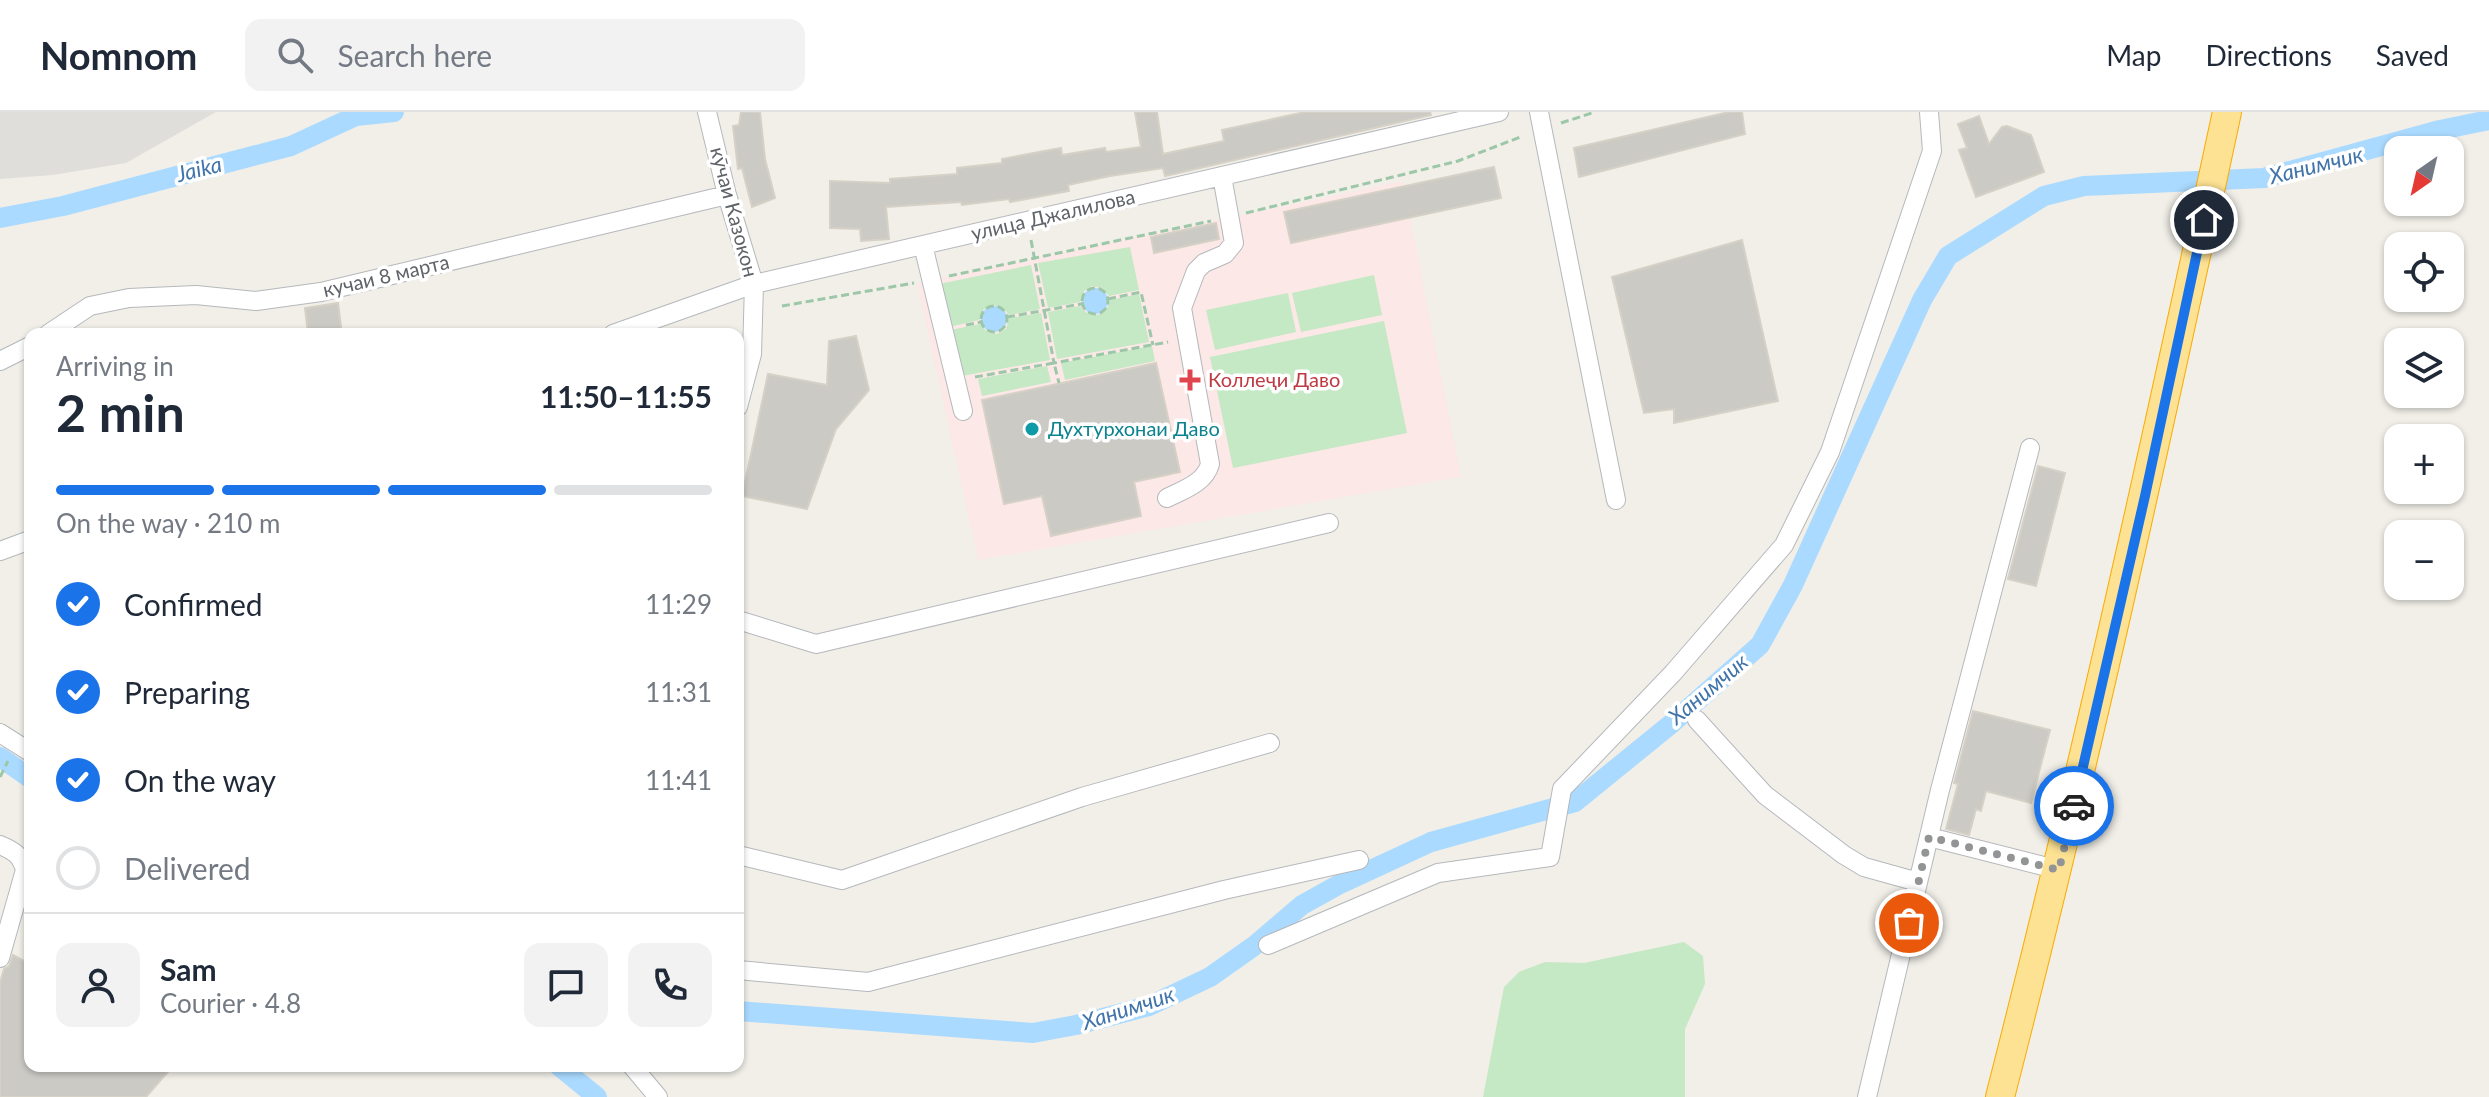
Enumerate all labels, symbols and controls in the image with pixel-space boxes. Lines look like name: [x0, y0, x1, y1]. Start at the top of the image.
search box: [245, 19, 805, 91]
text: Nomnom: [40, 32, 197, 78]
icon: search: [273, 33, 317, 77]
text: Search here: [337, 37, 492, 73]
text: Map: [2106, 38, 2161, 72]
text: Directions: [2205, 38, 2332, 72]
text: Saved: [2376, 38, 2449, 72]
north arrow: [2384, 136, 2464, 216]
map controls: [2384, 136, 2464, 600]
water label: Ханимчик: [2265, 140, 2366, 189]
street label: кӯчаи Казокон: [706, 144, 764, 279]
water label: Jaika: [172, 150, 224, 187]
street label: улица Джалилова: [969, 184, 1137, 245]
pin: [2170, 186, 2238, 254]
icon: home: [2182, 198, 2226, 242]
button: locate: [2384, 232, 2464, 312]
street label: кучаи 8 марта: [320, 249, 451, 301]
button: layers: [2384, 328, 2464, 408]
text: Arriving in: [56, 350, 174, 382]
place label: Коллеҷи Даво: [1208, 367, 1340, 391]
marker: Коллеҷи Даво: [1179, 369, 1201, 391]
text: 11:50–11:55: [540, 378, 712, 414]
text: 2 min: [56, 381, 185, 443]
place label: Духтурхонаи Даво: [1048, 416, 1220, 440]
marker: Духтурхонаи Даво: [1023, 420, 1041, 438]
button: +: [2384, 424, 2464, 504]
text: On the way · 210 m: [56, 507, 280, 539]
button: −: [2384, 520, 2464, 600]
icon: check: [56, 582, 100, 626]
text: Confirmed: [124, 586, 263, 622]
text: 11:29: [645, 588, 712, 620]
water label: Ханимчик: [1662, 647, 1753, 730]
icon: check: [56, 670, 100, 714]
text: Preparing: [124, 674, 250, 710]
text: 11:31: [645, 676, 712, 708]
icon: check: [56, 758, 100, 802]
text: On the way: [124, 762, 276, 798]
text: 11:41: [645, 764, 712, 796]
courier: [2034, 766, 2114, 846]
icon: car: [2052, 784, 2096, 828]
text: Delivered: [124, 850, 251, 886]
pin: [1875, 889, 1943, 957]
icon: bag: [1887, 901, 1931, 945]
button: person: [56, 943, 140, 1027]
button: chat: [524, 943, 608, 1027]
button: phone: [628, 943, 712, 1027]
text: Sam: [160, 951, 217, 987]
water label: Ханимчик: [1077, 980, 1178, 1035]
text: Courier · 4.8: [160, 987, 301, 1019]

